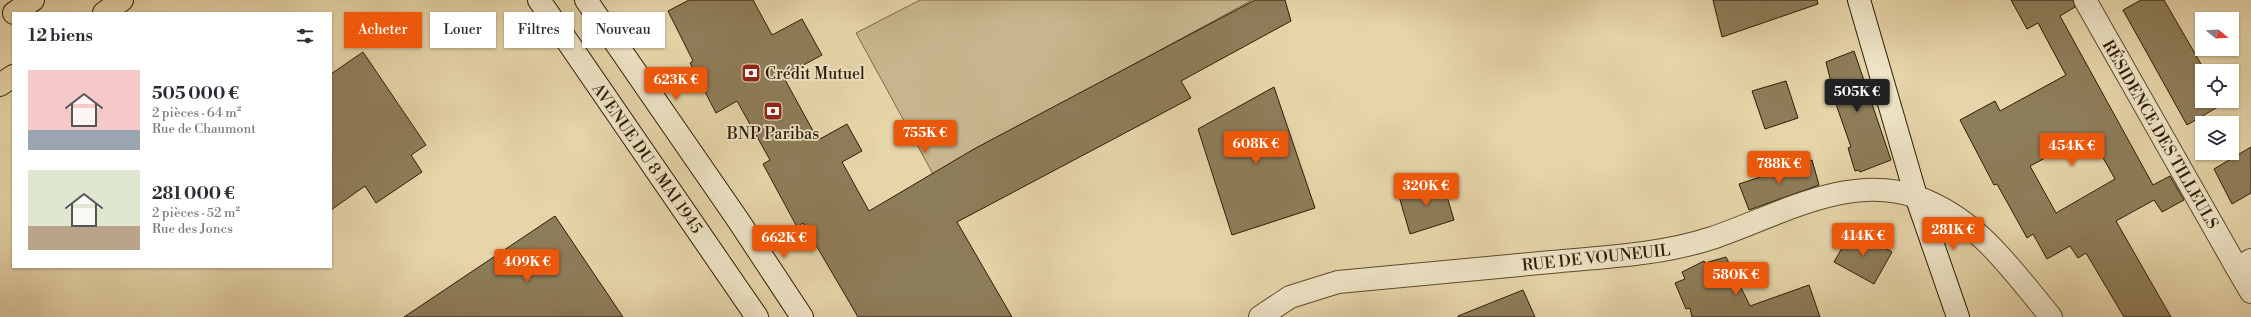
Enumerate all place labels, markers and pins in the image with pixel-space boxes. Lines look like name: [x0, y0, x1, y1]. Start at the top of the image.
bank icon: Crédit Mutuel: [740, 62, 762, 84]
place label: Crédit Mutuel: [765, 64, 865, 84]
pin: 623K €: [643, 67, 709, 101]
pin: 505K €: [1824, 79, 1890, 113]
bank icon: BNP Paribas: [762, 100, 784, 122]
pin: 755K €: [892, 120, 958, 154]
place label: BNP Paribas: [726, 124, 819, 144]
pin: 608K €: [1223, 131, 1289, 165]
pin: 454K €: [2039, 133, 2105, 167]
pin: 788K €: [1746, 151, 1812, 185]
pin: 320K €: [1393, 173, 1459, 207]
pin: 281K €: [1920, 217, 1986, 251]
pin: 414K €: [1830, 223, 1896, 257]
pin: 662K €: [751, 225, 817, 259]
pin: 409K €: [494, 249, 560, 283]
pin: 580K €: [1703, 262, 1769, 296]

